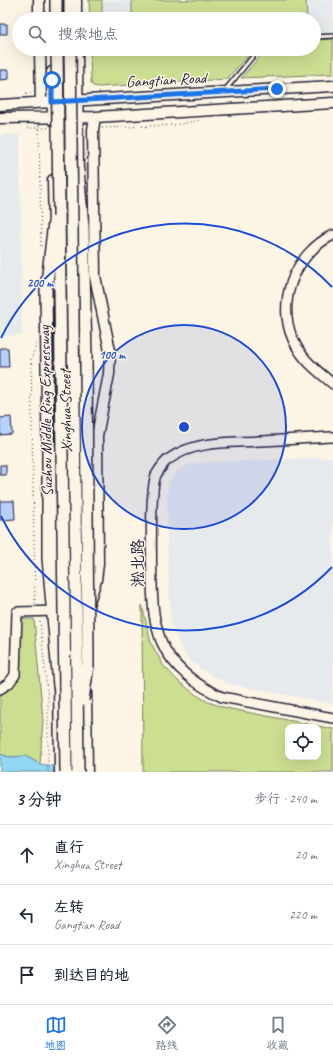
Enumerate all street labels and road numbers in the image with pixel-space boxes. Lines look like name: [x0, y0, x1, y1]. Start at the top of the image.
street label: Gangtian Road: [125, 68, 209, 92]
street label: Suzhou Middle Ring Expressway: [34, 324, 57, 497]
street label: Xinghua Street: [55, 367, 77, 453]
street label: 淞北路: [128, 539, 148, 587]

